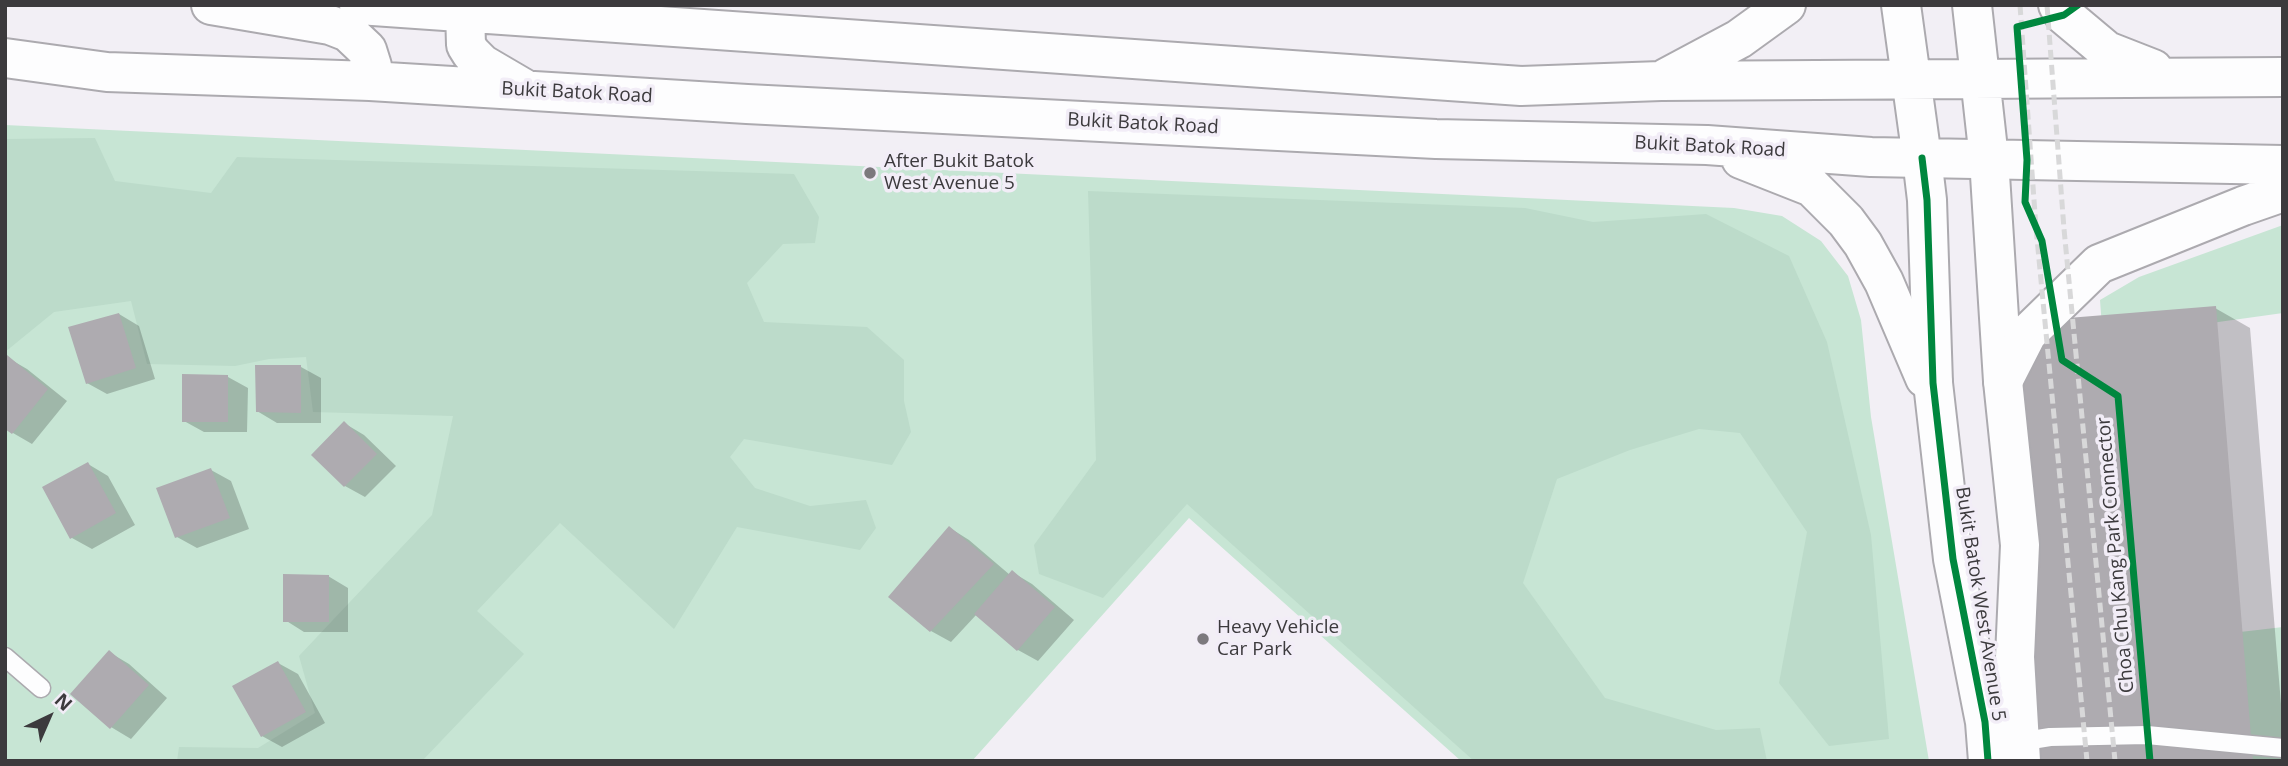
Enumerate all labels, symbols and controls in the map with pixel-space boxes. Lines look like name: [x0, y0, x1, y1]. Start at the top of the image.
street label: Bukit Batok Road: [501, 78, 653, 108]
street label: Bukit Batok Road: [1067, 109, 1219, 139]
street label: Bukit Batok Road: [1634, 132, 1786, 162]
place label: After Bukit Batok West Avenue 5: [884, 151, 1034, 195]
marker: After Bukit Batok West Avenue 5: [862, 165, 878, 181]
street label: Choa Chu Kang Park Connector: [2093, 416, 2139, 694]
street label: Bukit Batok West Avenue 5: [1950, 485, 2010, 723]
place label: Heavy Vehicle Car Park: [1217, 617, 1339, 661]
marker: Heavy Vehicle Car Park: [1195, 631, 1211, 647]
north arrow: [14, 682, 84, 752]
text: N: [49, 687, 78, 717]

